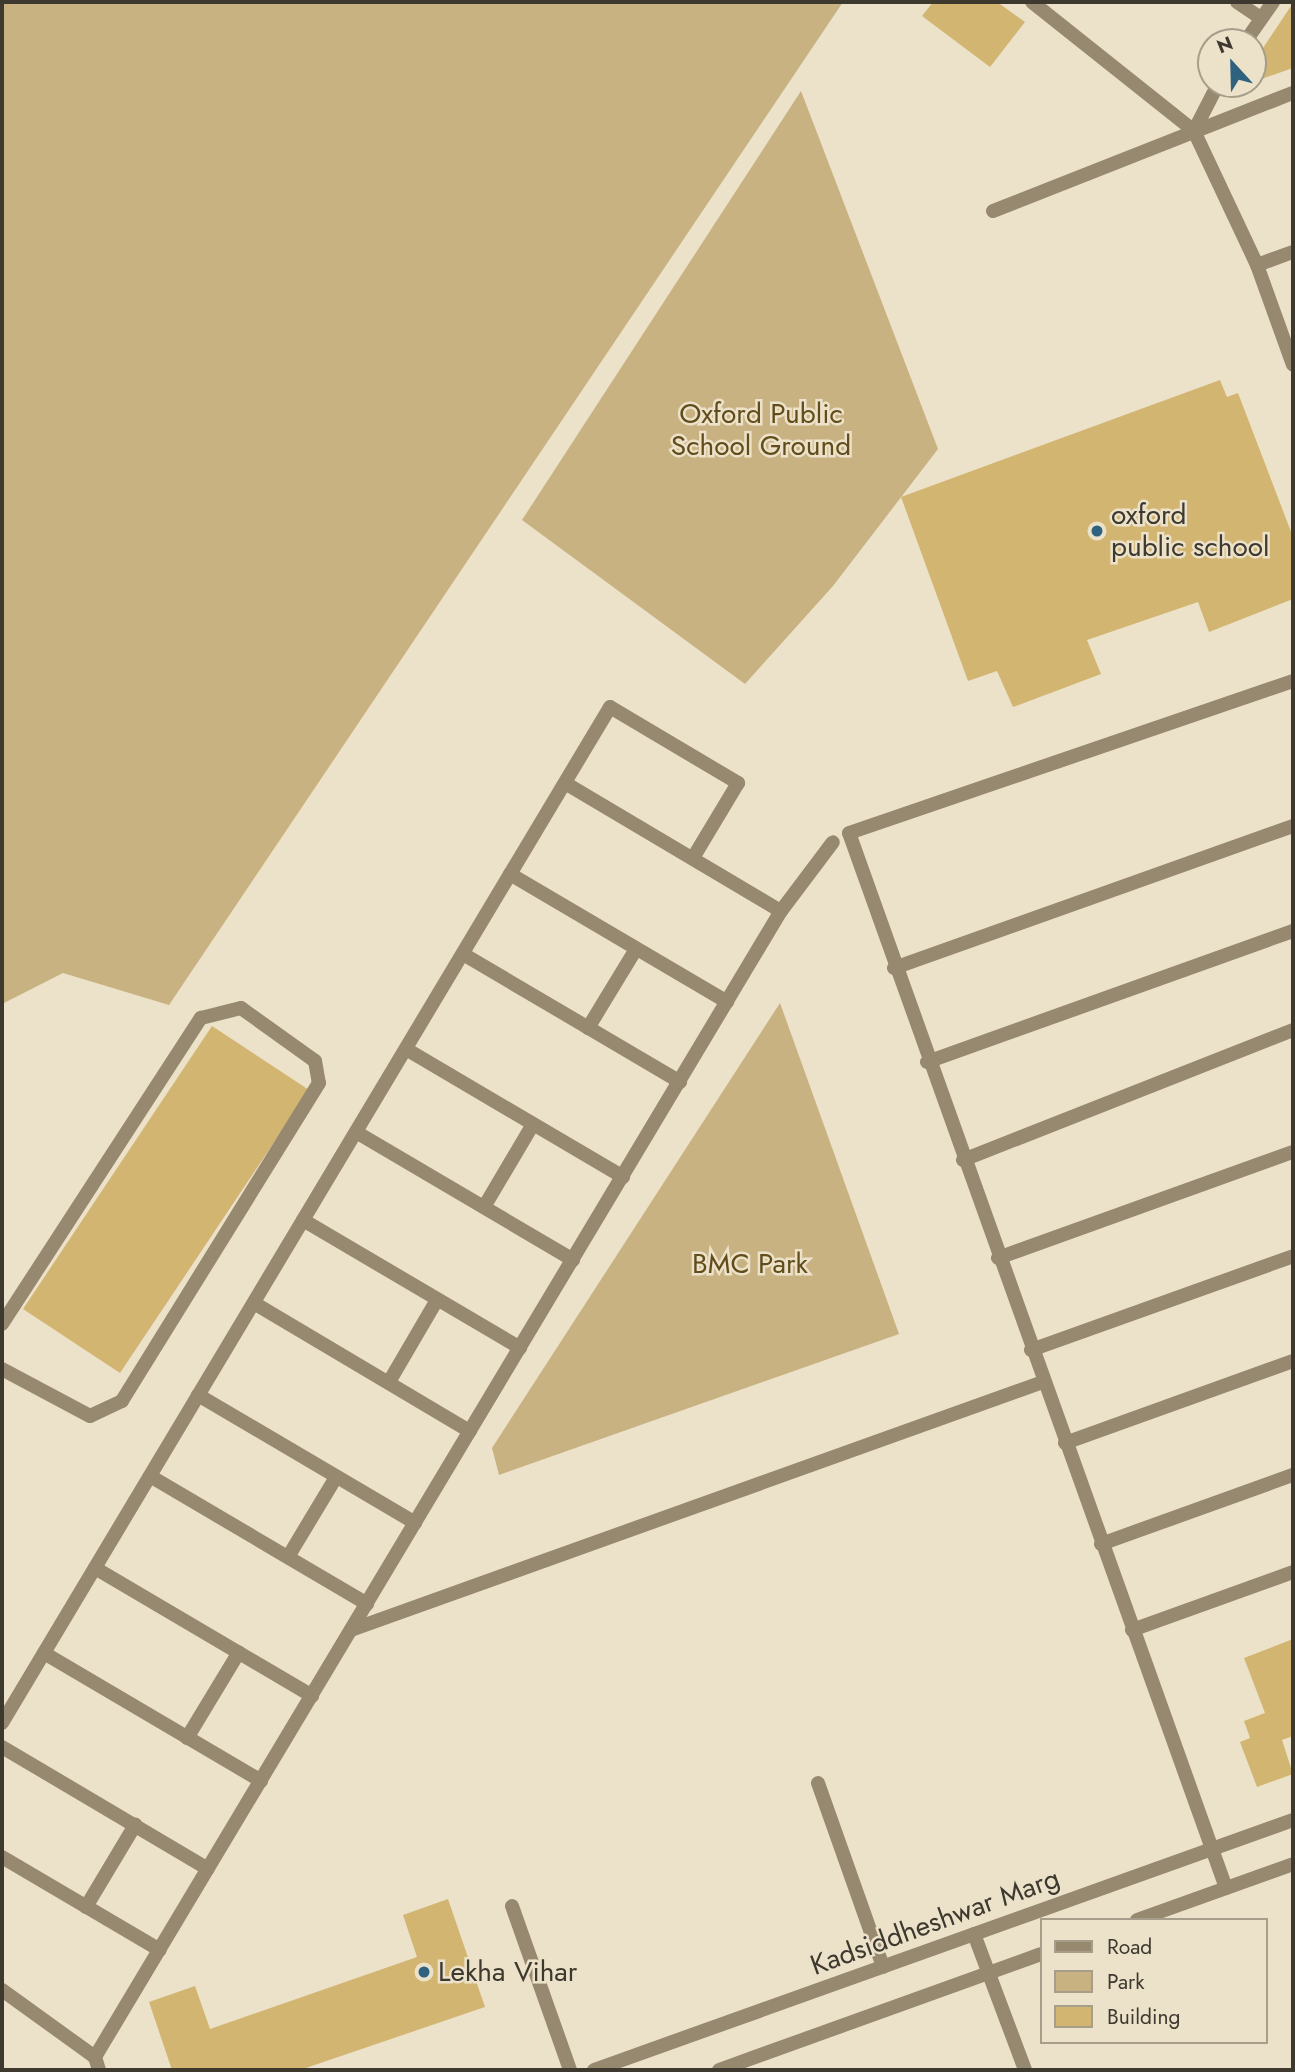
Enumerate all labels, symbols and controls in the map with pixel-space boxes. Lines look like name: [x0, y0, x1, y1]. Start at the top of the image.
north arrow: [1197, 28, 1267, 98]
text: N: [1213, 30, 1237, 60]
park label: Oxford Public School Ground: [671, 397, 851, 463]
place label: oxford public school: [1111, 498, 1270, 564]
marker: oxford public school: [1089, 523, 1105, 539]
park label: BMC Park: [692, 1247, 808, 1281]
street label: Kadsiddheshwar Marg: [806, 1861, 1064, 1983]
legend: [1040, 1918, 1267, 2044]
text: Road: [1107, 1932, 1152, 1962]
place label: Lekha Vihar: [438, 1955, 577, 1989]
marker: Lekha Vihar: [416, 1964, 432, 1980]
text: Park: [1107, 1967, 1144, 1997]
text: Building: [1107, 2002, 1180, 2032]

